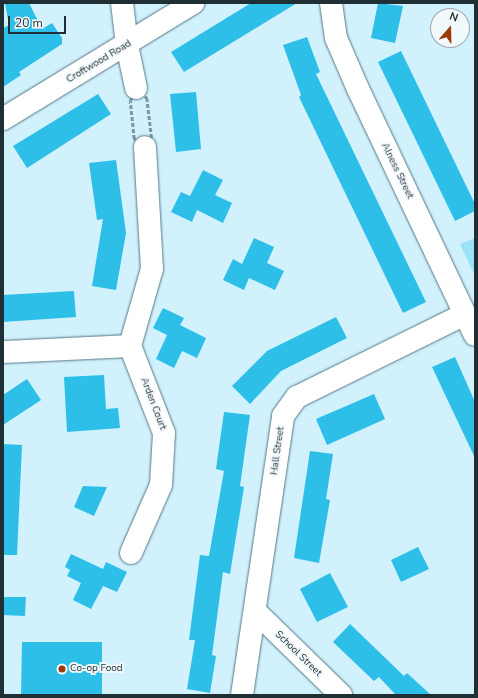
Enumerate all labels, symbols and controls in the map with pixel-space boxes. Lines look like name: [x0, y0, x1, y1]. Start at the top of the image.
scale bar: [10, 8, 68, 34]
north arrow: [430, 8, 470, 48]
text: N: [447, 9, 460, 26]
text: 20 m: [15, 15, 43, 31]
street label: Croftwood Road: [64, 38, 134, 86]
street label: Alness Street: [378, 141, 416, 201]
street label: Arden Court: [138, 376, 168, 432]
street label: Hall Street: [269, 426, 287, 476]
street label: School Street: [272, 629, 324, 679]
place label: Co-op Food: [70, 663, 123, 675]
marker: Co-op Food: [57, 664, 67, 674]

